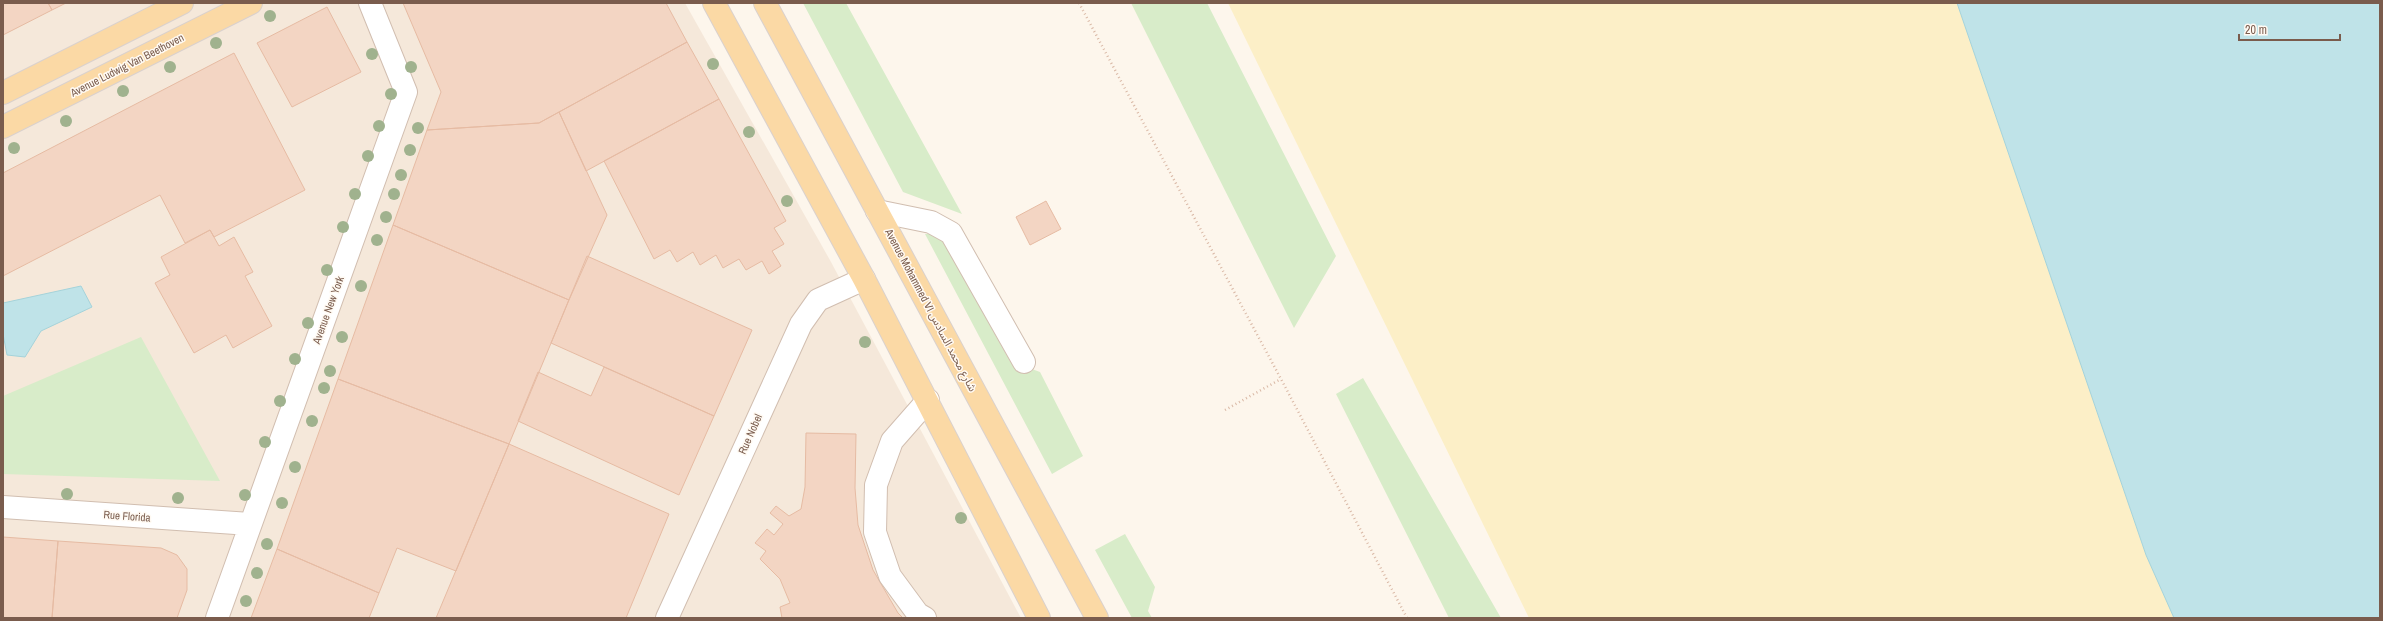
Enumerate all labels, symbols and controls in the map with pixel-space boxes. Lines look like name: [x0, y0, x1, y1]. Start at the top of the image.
scale bar: [2239, 16, 2340, 42]
text: 20 m: [2245, 22, 2267, 38]
street label: Avenue Ludwig Van Beethoven: [67, 30, 186, 100]
street label: Avenue Mohammed VI شارع محمد السادس: [881, 225, 980, 394]
street label: Avenue New York: [309, 274, 347, 347]
street label: Rue Nobel: [735, 412, 765, 456]
street label: Rue Florida: [103, 507, 151, 525]

